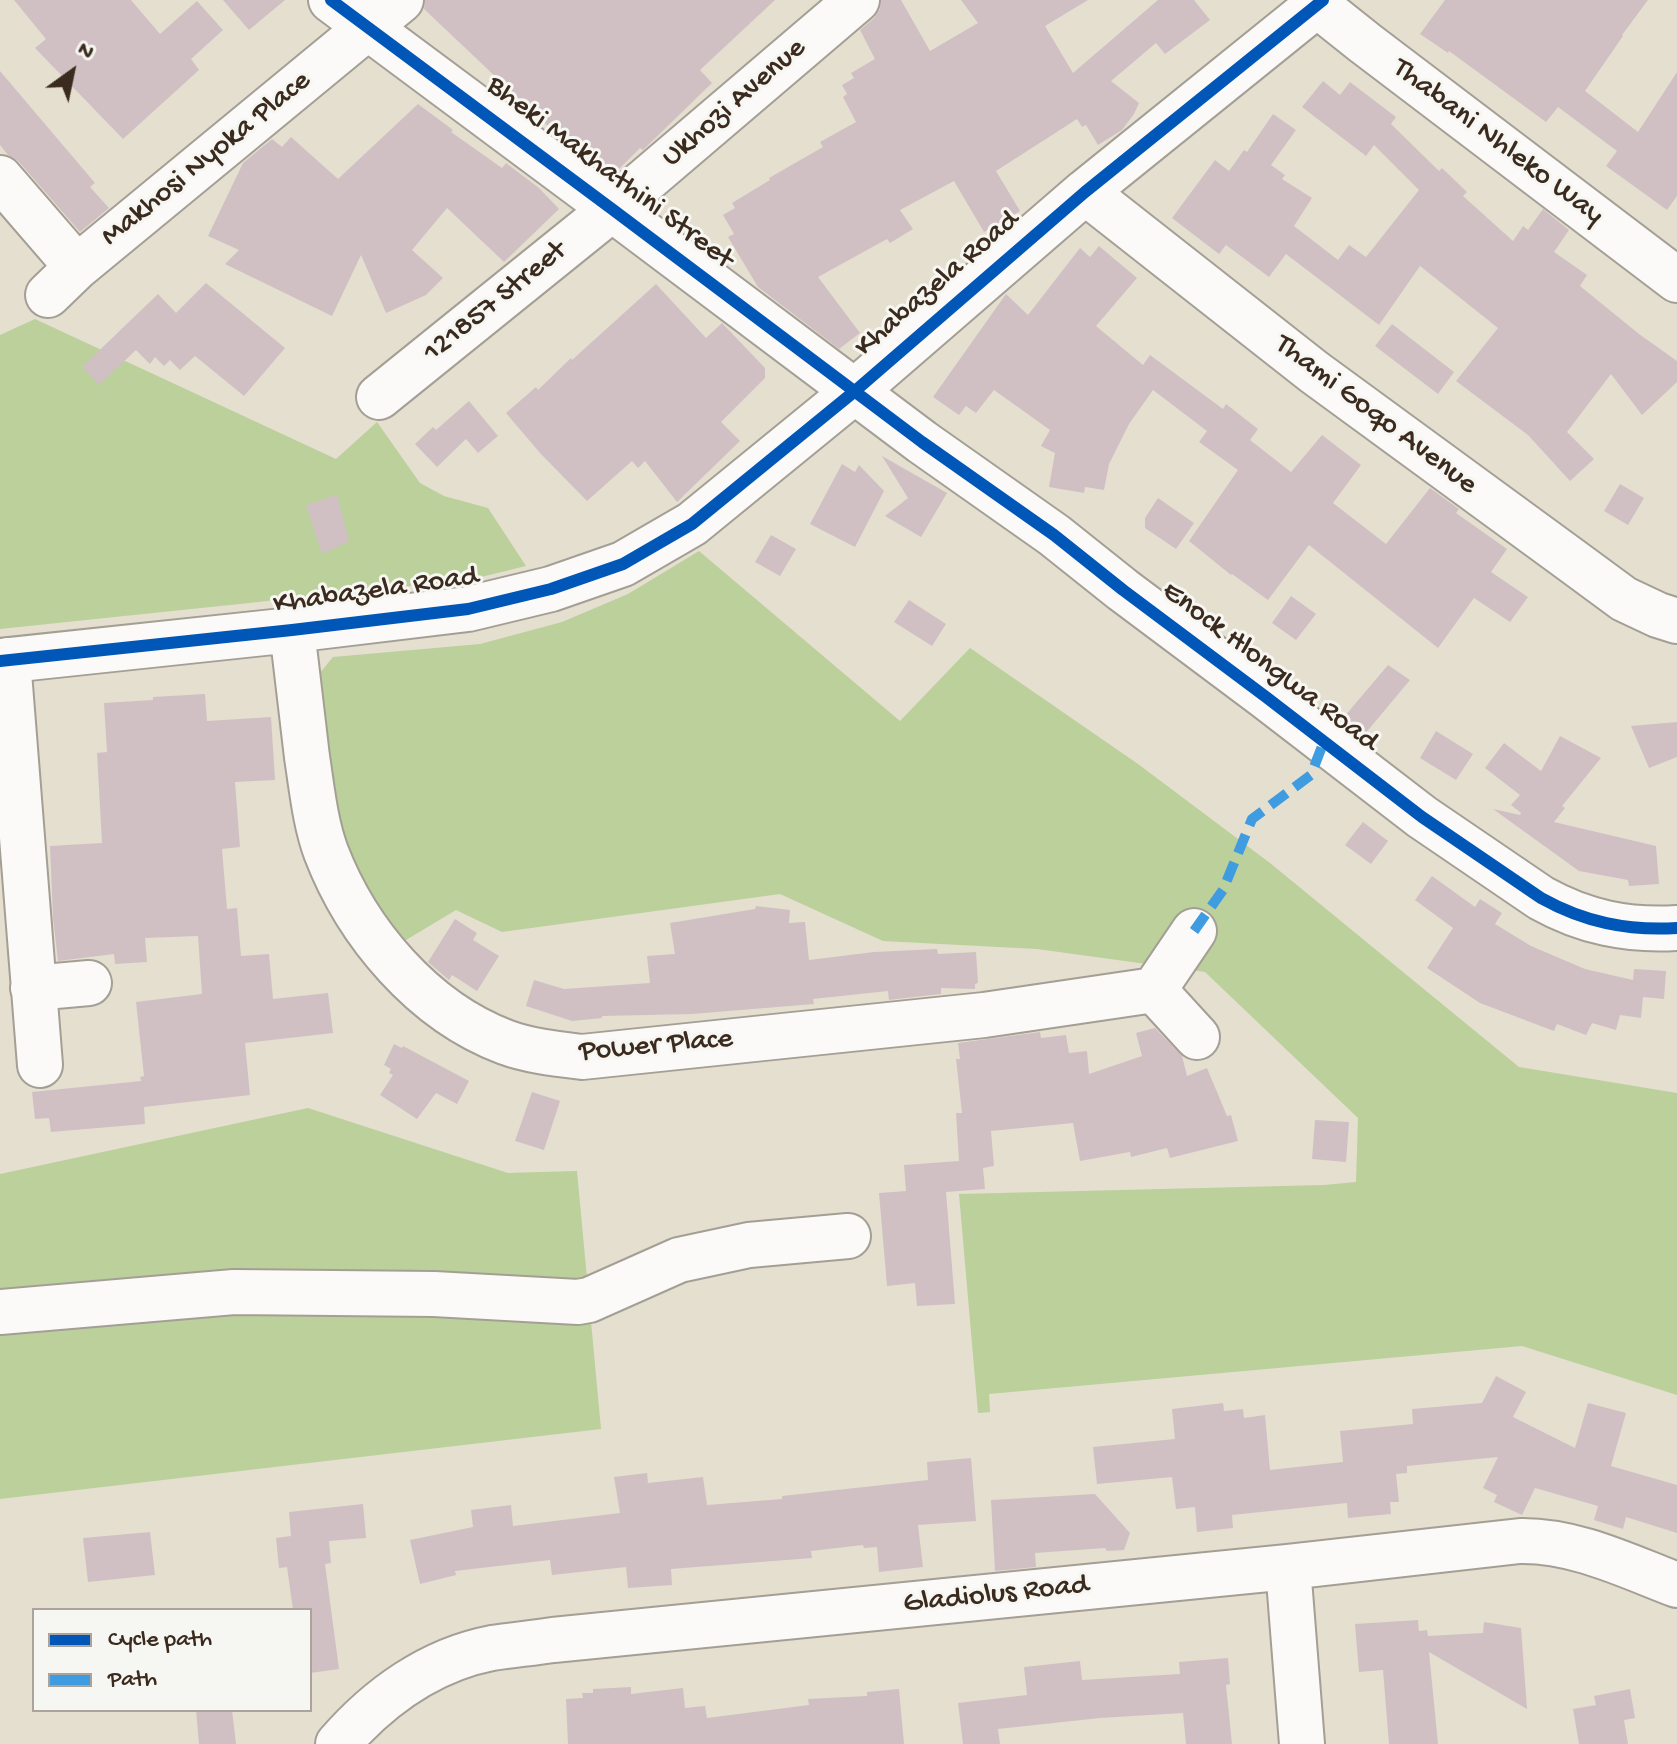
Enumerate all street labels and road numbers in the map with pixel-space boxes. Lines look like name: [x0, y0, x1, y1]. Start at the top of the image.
street label: Ukhozi Avenue: [655, 32, 815, 176]
street label: Thabani Nhleko Way: [1384, 52, 1610, 234]
street label: Makhosi Nyoka Place: [95, 64, 319, 256]
street label: Bheki Makhathini Street: [478, 69, 740, 279]
street label: Khabazela Road: [848, 204, 1028, 366]
street label: 121857 Street: [417, 234, 575, 372]
street label: Thami Goqo Avenue: [1267, 328, 1483, 504]
street label: Khabazela Road: [271, 560, 481, 624]
street label: Enock Hlongwa Road: [1153, 575, 1385, 761]
street label: Power Place: [578, 1022, 734, 1072]
street label: Gladiolus Road: [902, 1568, 1090, 1624]

